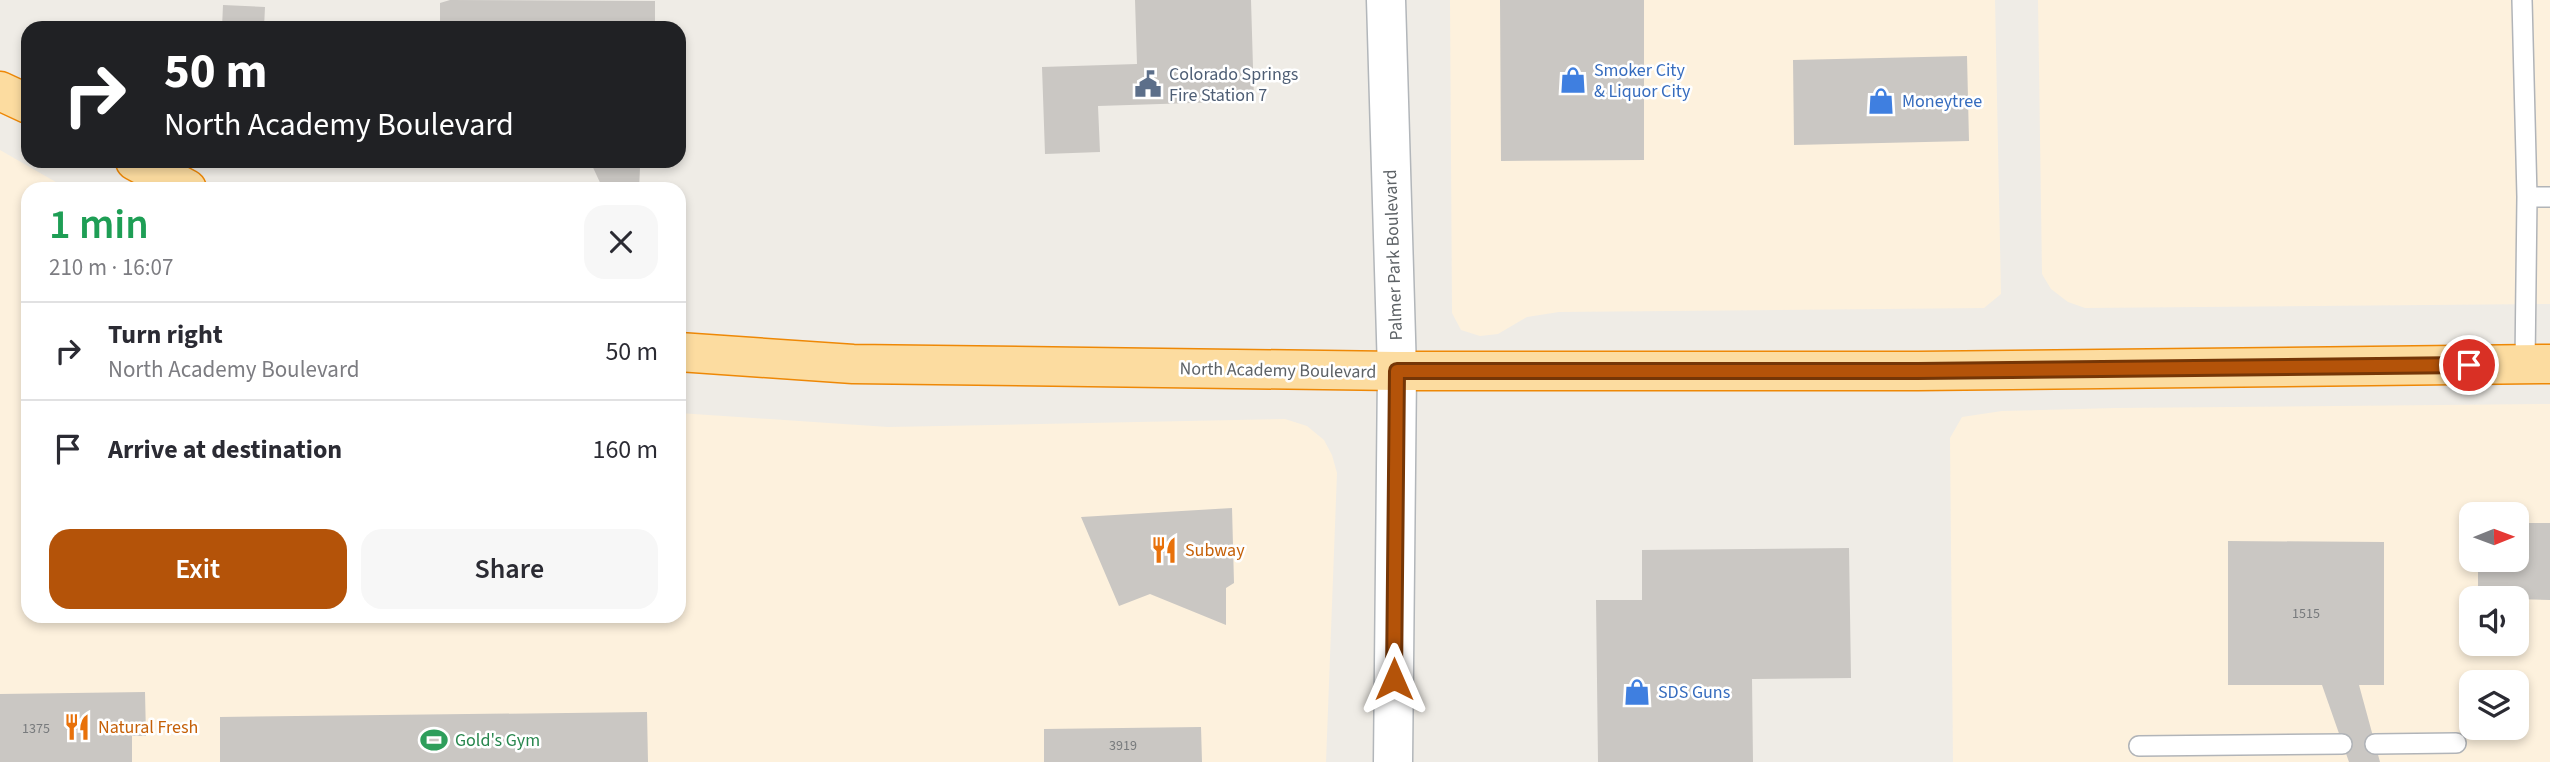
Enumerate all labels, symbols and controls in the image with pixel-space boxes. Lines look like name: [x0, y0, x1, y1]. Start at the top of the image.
text: 50 m: [164, 37, 268, 107]
icon: right: [49, 49, 140, 140]
place label: Smoker City & Liquor City: [1594, 58, 1691, 104]
place label: Colorado Springs Fire Station 7: [1169, 62, 1298, 108]
shop icon: Smoker City & Liquor City: [1558, 65, 1588, 95]
public building icon: Colorado Springs Fire Station 7: [1133, 69, 1163, 99]
shop icon: Moneytree: [1866, 86, 1896, 116]
place label: Moneytree: [1902, 89, 1982, 114]
text: North Academy Boulevard: [164, 102, 514, 148]
street label: Palmer Park Boulevard: [1378, 169, 1409, 341]
text: 1 min: [49, 195, 149, 255]
button: close: [584, 205, 658, 279]
text: 210 m · 16:07: [49, 251, 173, 284]
text: Turn right: [108, 316, 223, 353]
icon: right: [49, 332, 87, 370]
text: 50 m: [605, 333, 658, 370]
pin: [2439, 335, 2499, 395]
icon: arrive: [2450, 346, 2488, 384]
text: North Academy Boulevard: [108, 353, 359, 386]
street label: North Academy Boulevard: [1179, 356, 1377, 385]
icon: arrive: [49, 430, 87, 468]
text: Arrive at destination: [108, 431, 342, 468]
text: 160 m: [592, 431, 658, 468]
north arrow: [2459, 502, 2529, 572]
map controls: [2459, 502, 2529, 740]
button: Exit: [49, 529, 347, 609]
button: Share: [361, 529, 658, 609]
restaurant icon: Subway: [1149, 535, 1179, 565]
place label: Subway: [1185, 538, 1245, 563]
button: sound: [2459, 586, 2529, 656]
house number: 1515: [2292, 604, 2320, 624]
position arrow: [1357, 642, 1431, 716]
button: layers: [2459, 670, 2529, 740]
shop icon: SDS Guns: [1622, 677, 1652, 707]
place label: SDS Guns: [1658, 680, 1730, 705]
restaurant icon: Natural Fresh: [62, 712, 92, 742]
place label: Natural Fresh: [98, 715, 198, 740]
house number: 1375: [22, 719, 50, 739]
sports icon: Gold's Gym: [419, 725, 449, 755]
place label: Gold's Gym: [455, 728, 540, 753]
house number: 3919: [1109, 736, 1137, 756]

